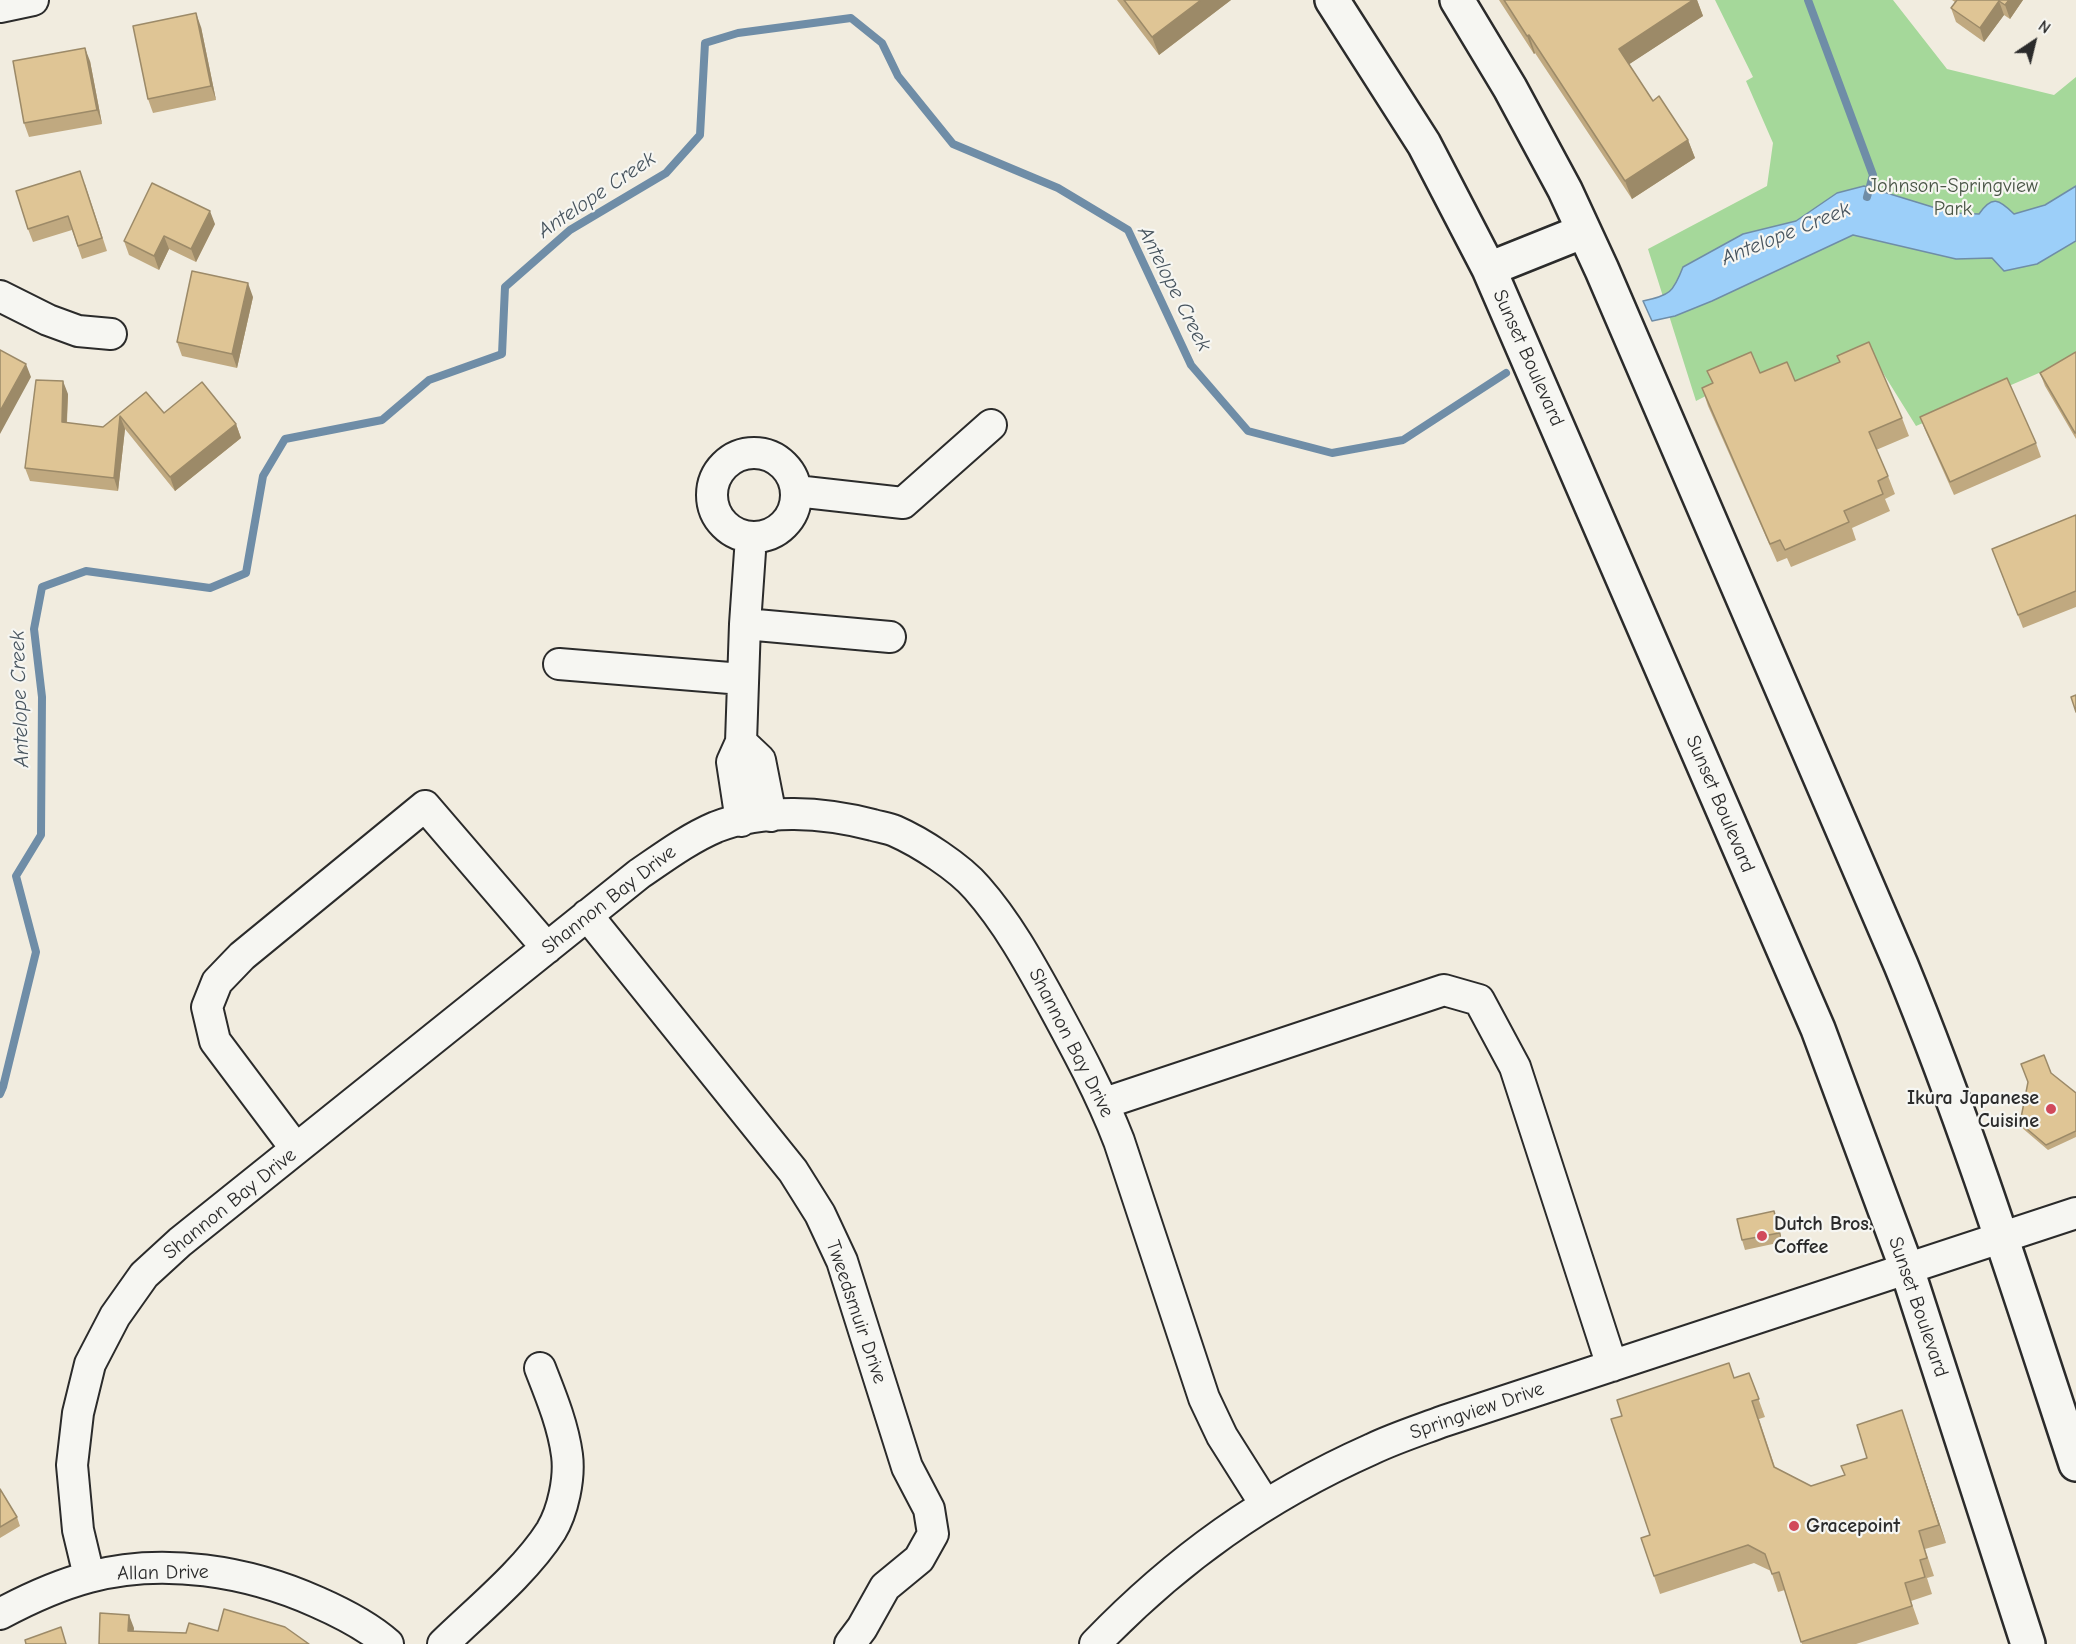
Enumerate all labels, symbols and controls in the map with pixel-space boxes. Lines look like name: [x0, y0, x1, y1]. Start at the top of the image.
north arrow: [2004, 12, 2064, 72]
text: N: [2035, 17, 2054, 38]
water label: Antelope Creek: [533, 146, 661, 244]
park label: Johnson-Springview Park: [1868, 174, 2038, 221]
water label: Antelope Creek: [1718, 197, 1854, 271]
water label: Antelope Creek: [1132, 222, 1216, 356]
street label: Sunset Boulevard: [1487, 286, 1569, 430]
water label: Antelope Creek: [5, 630, 35, 768]
street label: Sunset Boulevard: [1680, 732, 1760, 876]
street label: Shannon Bay Drive: [537, 840, 681, 960]
street label: Shannon Bay Drive: [1023, 965, 1119, 1121]
place label: Ikura Japanese Cuisine: [1907, 1086, 2039, 1133]
marker: Ikura Japanese Cuisine: [2044, 1102, 2058, 1116]
street label: Shannon Bay Drive: [159, 1143, 301, 1265]
place label: Dutch Bros. Coffee: [1774, 1212, 1872, 1259]
marker: Dutch Bros. Coffee: [1755, 1229, 1769, 1243]
street label: Sunset Boulevard: [1883, 1234, 1953, 1380]
street label: Tweedsmuir Drive: [820, 1237, 892, 1387]
street label: Springview Drive: [1407, 1377, 1547, 1445]
place label: Gracepoint: [1806, 1514, 1900, 1538]
marker: Gracepoint: [1787, 1519, 1801, 1533]
street label: Allan Drive: [117, 1560, 209, 1586]

